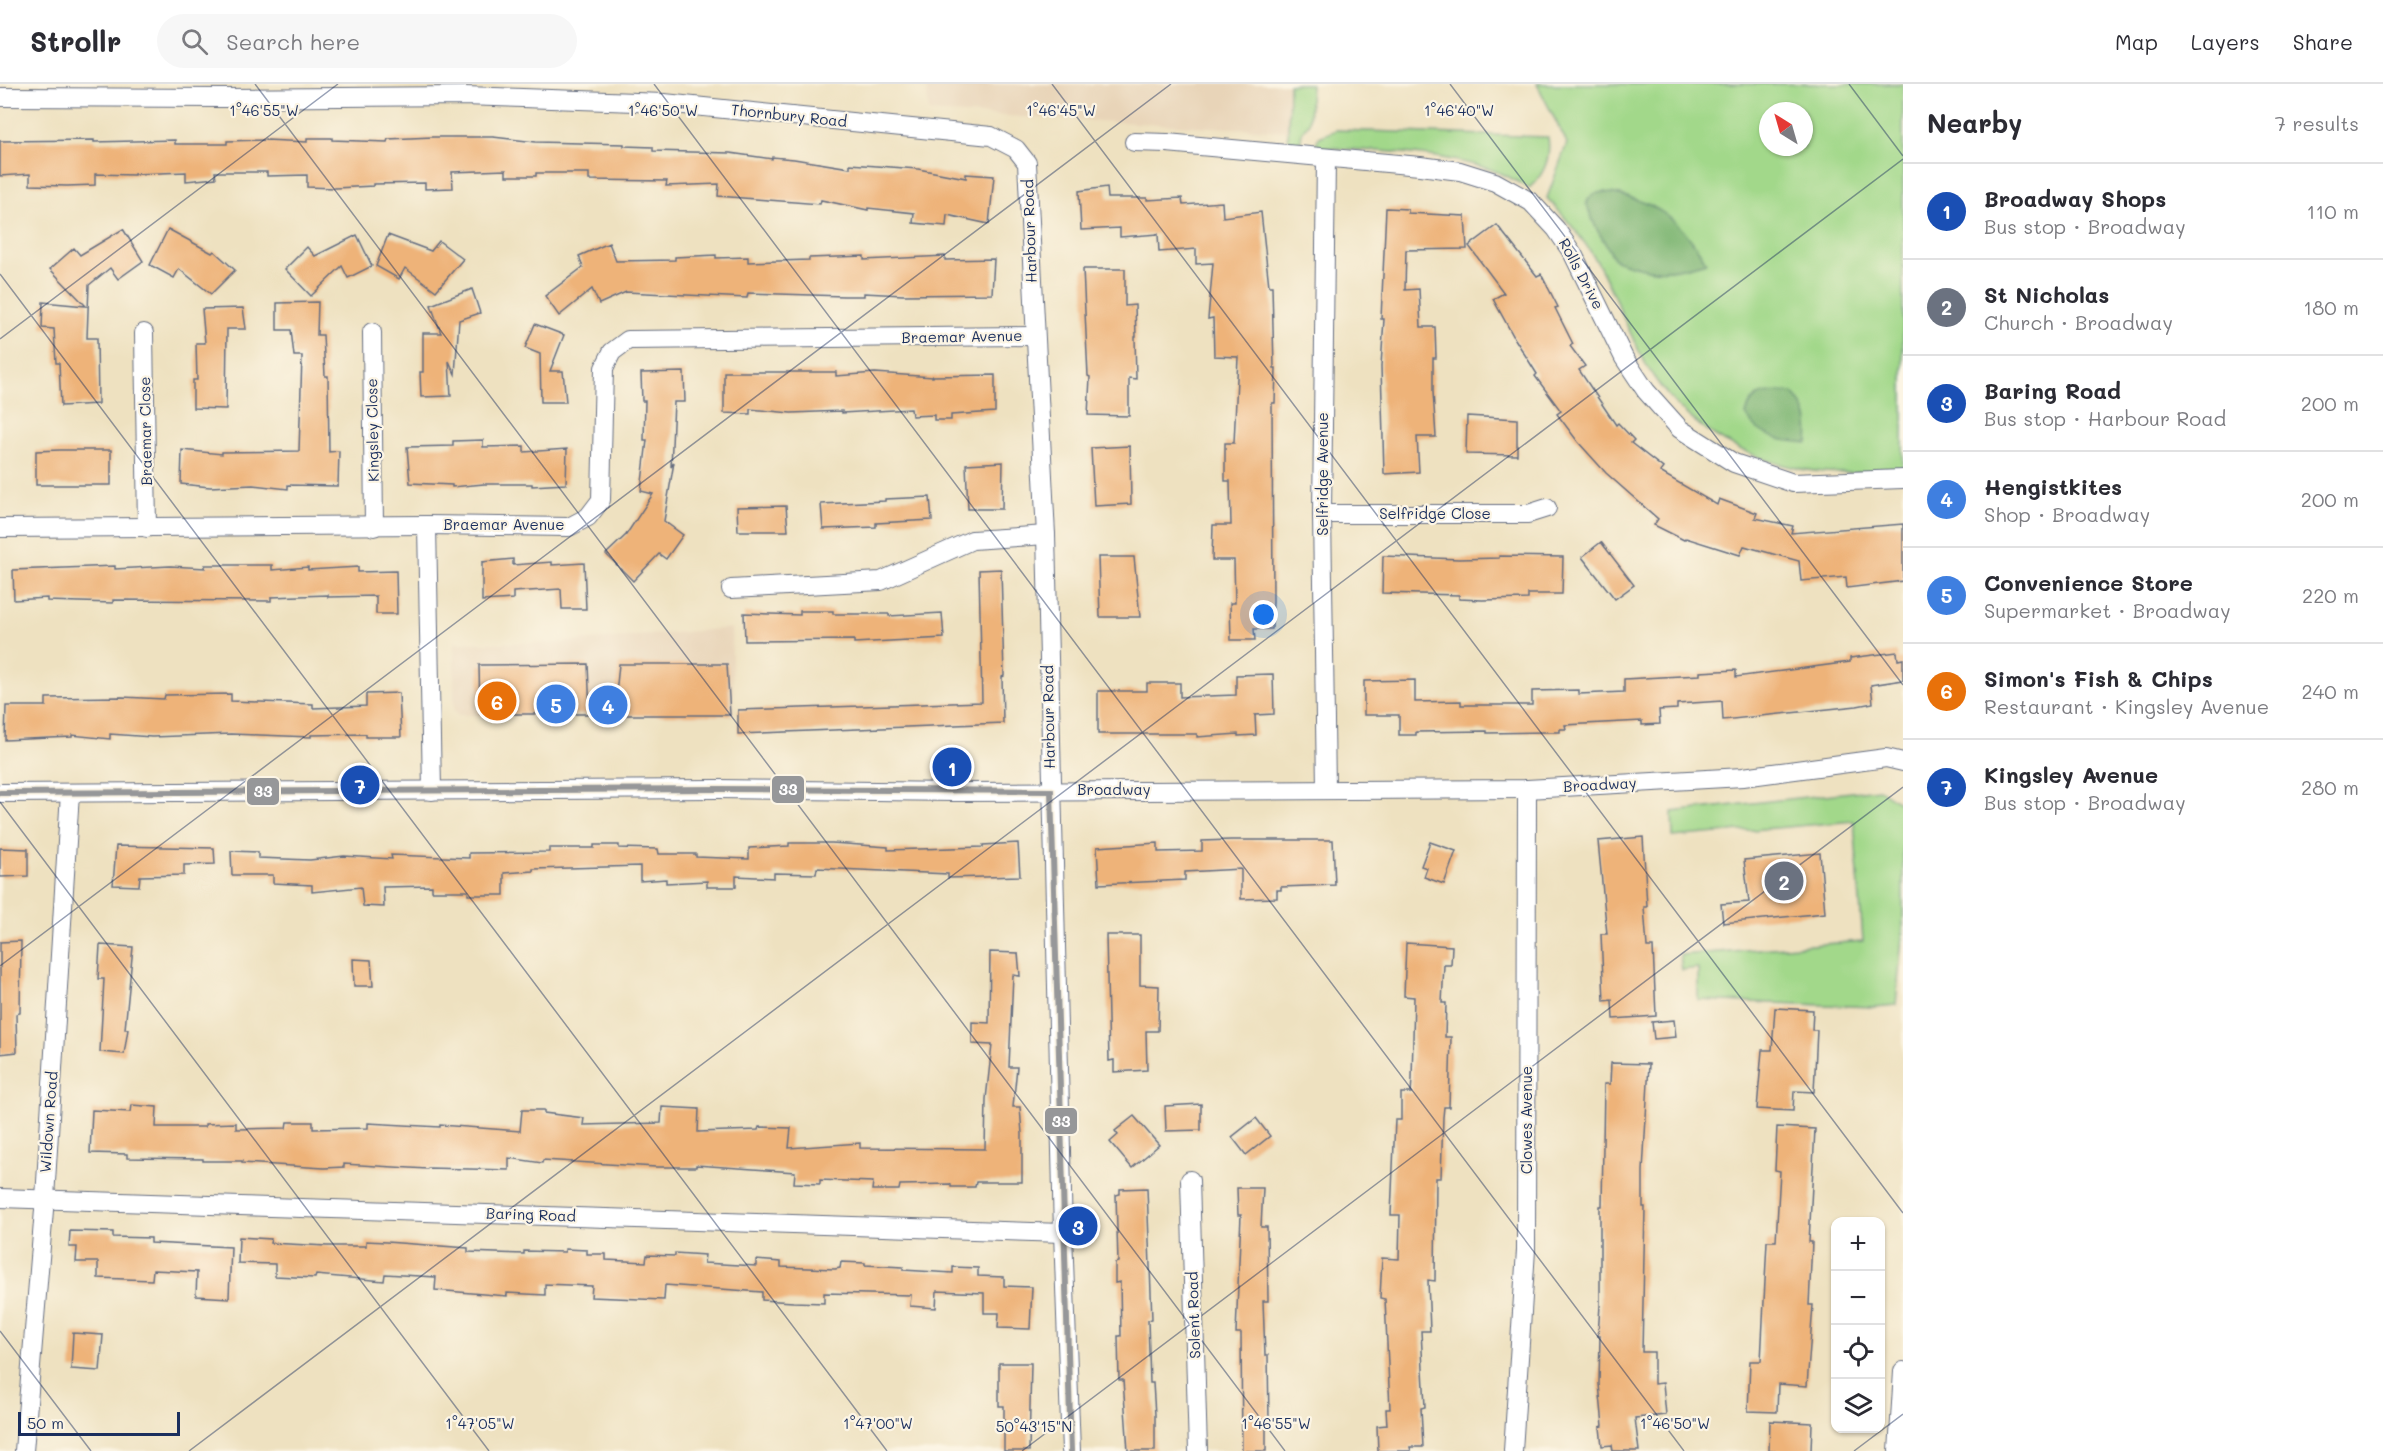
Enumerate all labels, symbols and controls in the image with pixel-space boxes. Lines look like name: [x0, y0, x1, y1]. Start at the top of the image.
search box: [157, 14, 577, 68]
text: Strollr: [30, 23, 121, 59]
icon: search: [178, 25, 211, 58]
text: Search here: [226, 27, 360, 56]
text: Map: [2115, 28, 2158, 55]
text: Layers: [2191, 28, 2260, 55]
text: Share: [2293, 28, 2353, 55]
street label: Thornbury Road: [730, 99, 848, 131]
text: 1°46'55"W: [229, 100, 299, 120]
text: 1°46'50"W: [628, 100, 698, 120]
text: 1°46'45"W: [1026, 100, 1096, 120]
text: 1°46'40"W: [1424, 100, 1494, 120]
north arrow: [1759, 102, 1813, 156]
text: Nearby: [1927, 106, 2022, 140]
text: 7 results: [2275, 110, 2359, 136]
street label: Harbour Road: [1017, 179, 1041, 283]
text: Broadway Shops: [1984, 184, 2166, 213]
text: 1: [1942, 198, 1951, 224]
text: 110 m: [2306, 198, 2359, 224]
text: Bus stop · Broadway: [1984, 213, 2186, 239]
street label: Rolls Drive: [1555, 234, 1609, 313]
text: St Nicholas: [1984, 280, 2109, 309]
text: 2: [1941, 294, 1952, 320]
text: 180 m: [2303, 294, 2359, 320]
text: Church · Broadway: [1984, 309, 2173, 335]
street label: Braemar Avenue: [901, 325, 1023, 347]
street label: Braemar Close: [134, 376, 156, 486]
text: Baring Road: [1984, 376, 2121, 405]
street label: Kingsley Close: [361, 378, 383, 482]
text: 3: [1941, 390, 1953, 416]
text: 200 m: [2301, 390, 2359, 416]
text: Bus stop · Harbour Road: [1984, 405, 2226, 431]
street label: Selfridge Avenue: [1312, 412, 1332, 536]
text: Hengistkites: [1984, 472, 2122, 501]
text: 4: [1940, 486, 1953, 512]
text: 200 m: [2301, 486, 2359, 512]
text: Shop · Broadway: [1984, 501, 2150, 527]
street label: Selfridge Close: [1379, 503, 1491, 523]
street label: Braemar Avenue: [443, 514, 565, 534]
text: Convenience Store: [1984, 568, 2193, 597]
text: 5: [1941, 582, 1952, 608]
text: 220 m: [2302, 582, 2359, 608]
text: Supermarket · Broadway: [1984, 597, 2231, 623]
your location: [1249, 600, 1278, 629]
text: Simon's Fish & Chips: [1984, 664, 2213, 693]
street label: Harbour Road: [1037, 665, 1059, 769]
pin: 6: [478, 678, 516, 724]
text: 6: [1940, 678, 1953, 704]
text: 240 m: [2301, 678, 2359, 704]
pin: 5: [536, 682, 576, 726]
pin: 4: [588, 682, 628, 728]
text: Restaurant · Kingsley Avenue: [1984, 693, 2269, 719]
pin: 1: [932, 744, 972, 790]
text: Kingsley Avenue: [1984, 760, 2158, 789]
pin: 7: [340, 762, 380, 808]
street label: Broadway: [1563, 772, 1637, 796]
text: 7: [1941, 774, 1952, 800]
text: 280 m: [2301, 774, 2359, 800]
line badge: 33: [771, 775, 805, 804]
line badge: 33: [246, 777, 280, 806]
text: 33: [778, 778, 798, 799]
street label: Broadway: [1077, 779, 1151, 799]
text: 33: [253, 780, 273, 801]
text: Bus stop · Broadway: [1984, 789, 2186, 815]
pin: 2: [1764, 858, 1804, 904]
street label: Clowes Avenue: [1516, 1066, 1536, 1174]
street label: Wildown Road: [34, 1070, 62, 1174]
line badge: 33: [1044, 1107, 1078, 1135]
text: 33: [1051, 1110, 1071, 1131]
street label: Baring Road: [486, 1202, 576, 1226]
pin: 3: [1058, 1204, 1098, 1248]
map controls: [1831, 1217, 1885, 1433]
button: +: [1831, 1217, 1885, 1271]
street label: Solent Road: [1181, 1271, 1205, 1359]
button: −: [1831, 1271, 1885, 1325]
button: locate: [1831, 1325, 1885, 1379]
button: layers: [1831, 1379, 1885, 1433]
scale bar: [18, 1409, 180, 1436]
text: 50 m: [27, 1412, 64, 1433]
text: 1°47'05"W: [445, 1413, 515, 1433]
text: 1°47'00"W: [843, 1413, 913, 1433]
text: 1°46'55"W: [1241, 1413, 1311, 1433]
text: 1°46'50"W: [1640, 1413, 1710, 1433]
text: 50°43'15"N: [996, 1416, 1072, 1436]

